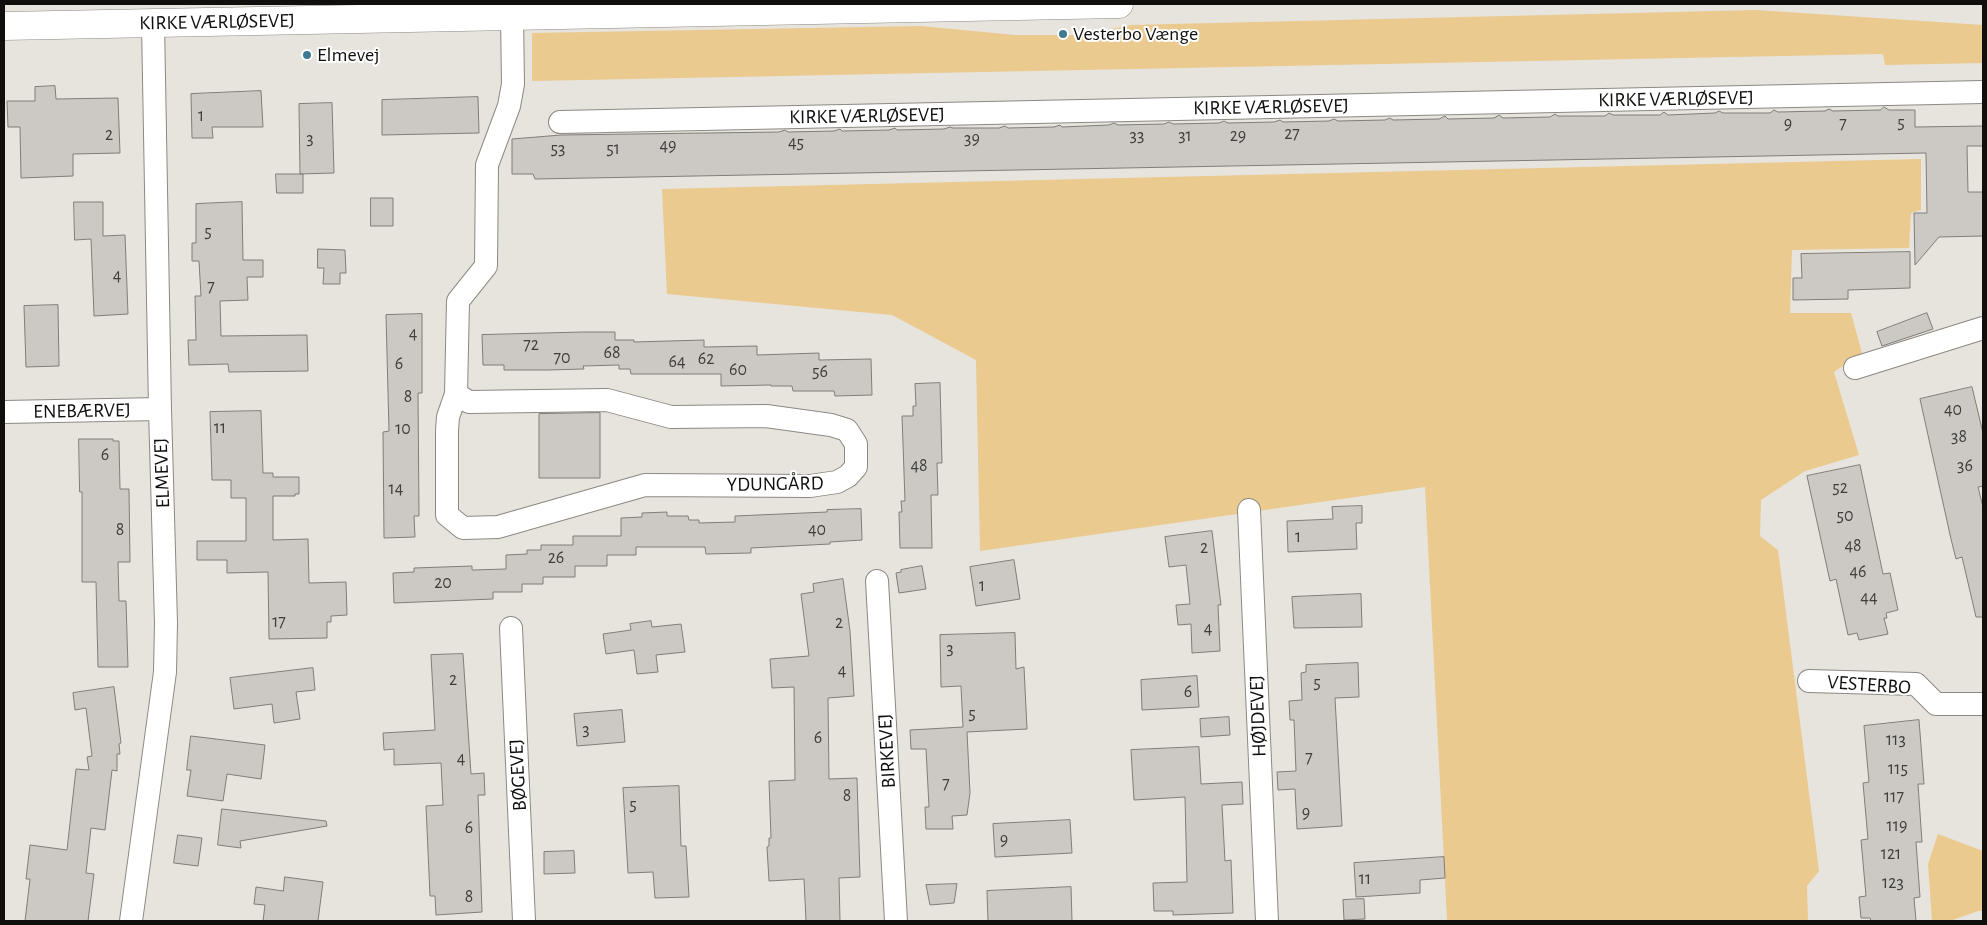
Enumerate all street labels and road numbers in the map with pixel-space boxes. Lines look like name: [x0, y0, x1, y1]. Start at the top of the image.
street label: KIRKE VÆRLØSEVEJ: [139, 9, 295, 35]
street label: KIRKE VÆRLØSEVEJ: [1598, 86, 1754, 112]
street label: KIRKE VÆRLØSEVEJ: [1193, 94, 1349, 120]
street label: KIRKE VÆRLØSEVEJ: [789, 103, 945, 129]
street label: ENEBÆRVEJ: [33, 398, 131, 424]
street label: ELMEVEJ: [149, 437, 175, 509]
street label: YDUNGÅRD: [726, 471, 824, 497]
street label: VESTERBO: [1826, 670, 1912, 700]
street label: HØJDEVEJ: [1245, 675, 1271, 757]
street label: BIRKEVEJ: [873, 713, 901, 789]
street label: BØGEVEJ: [504, 738, 532, 812]

